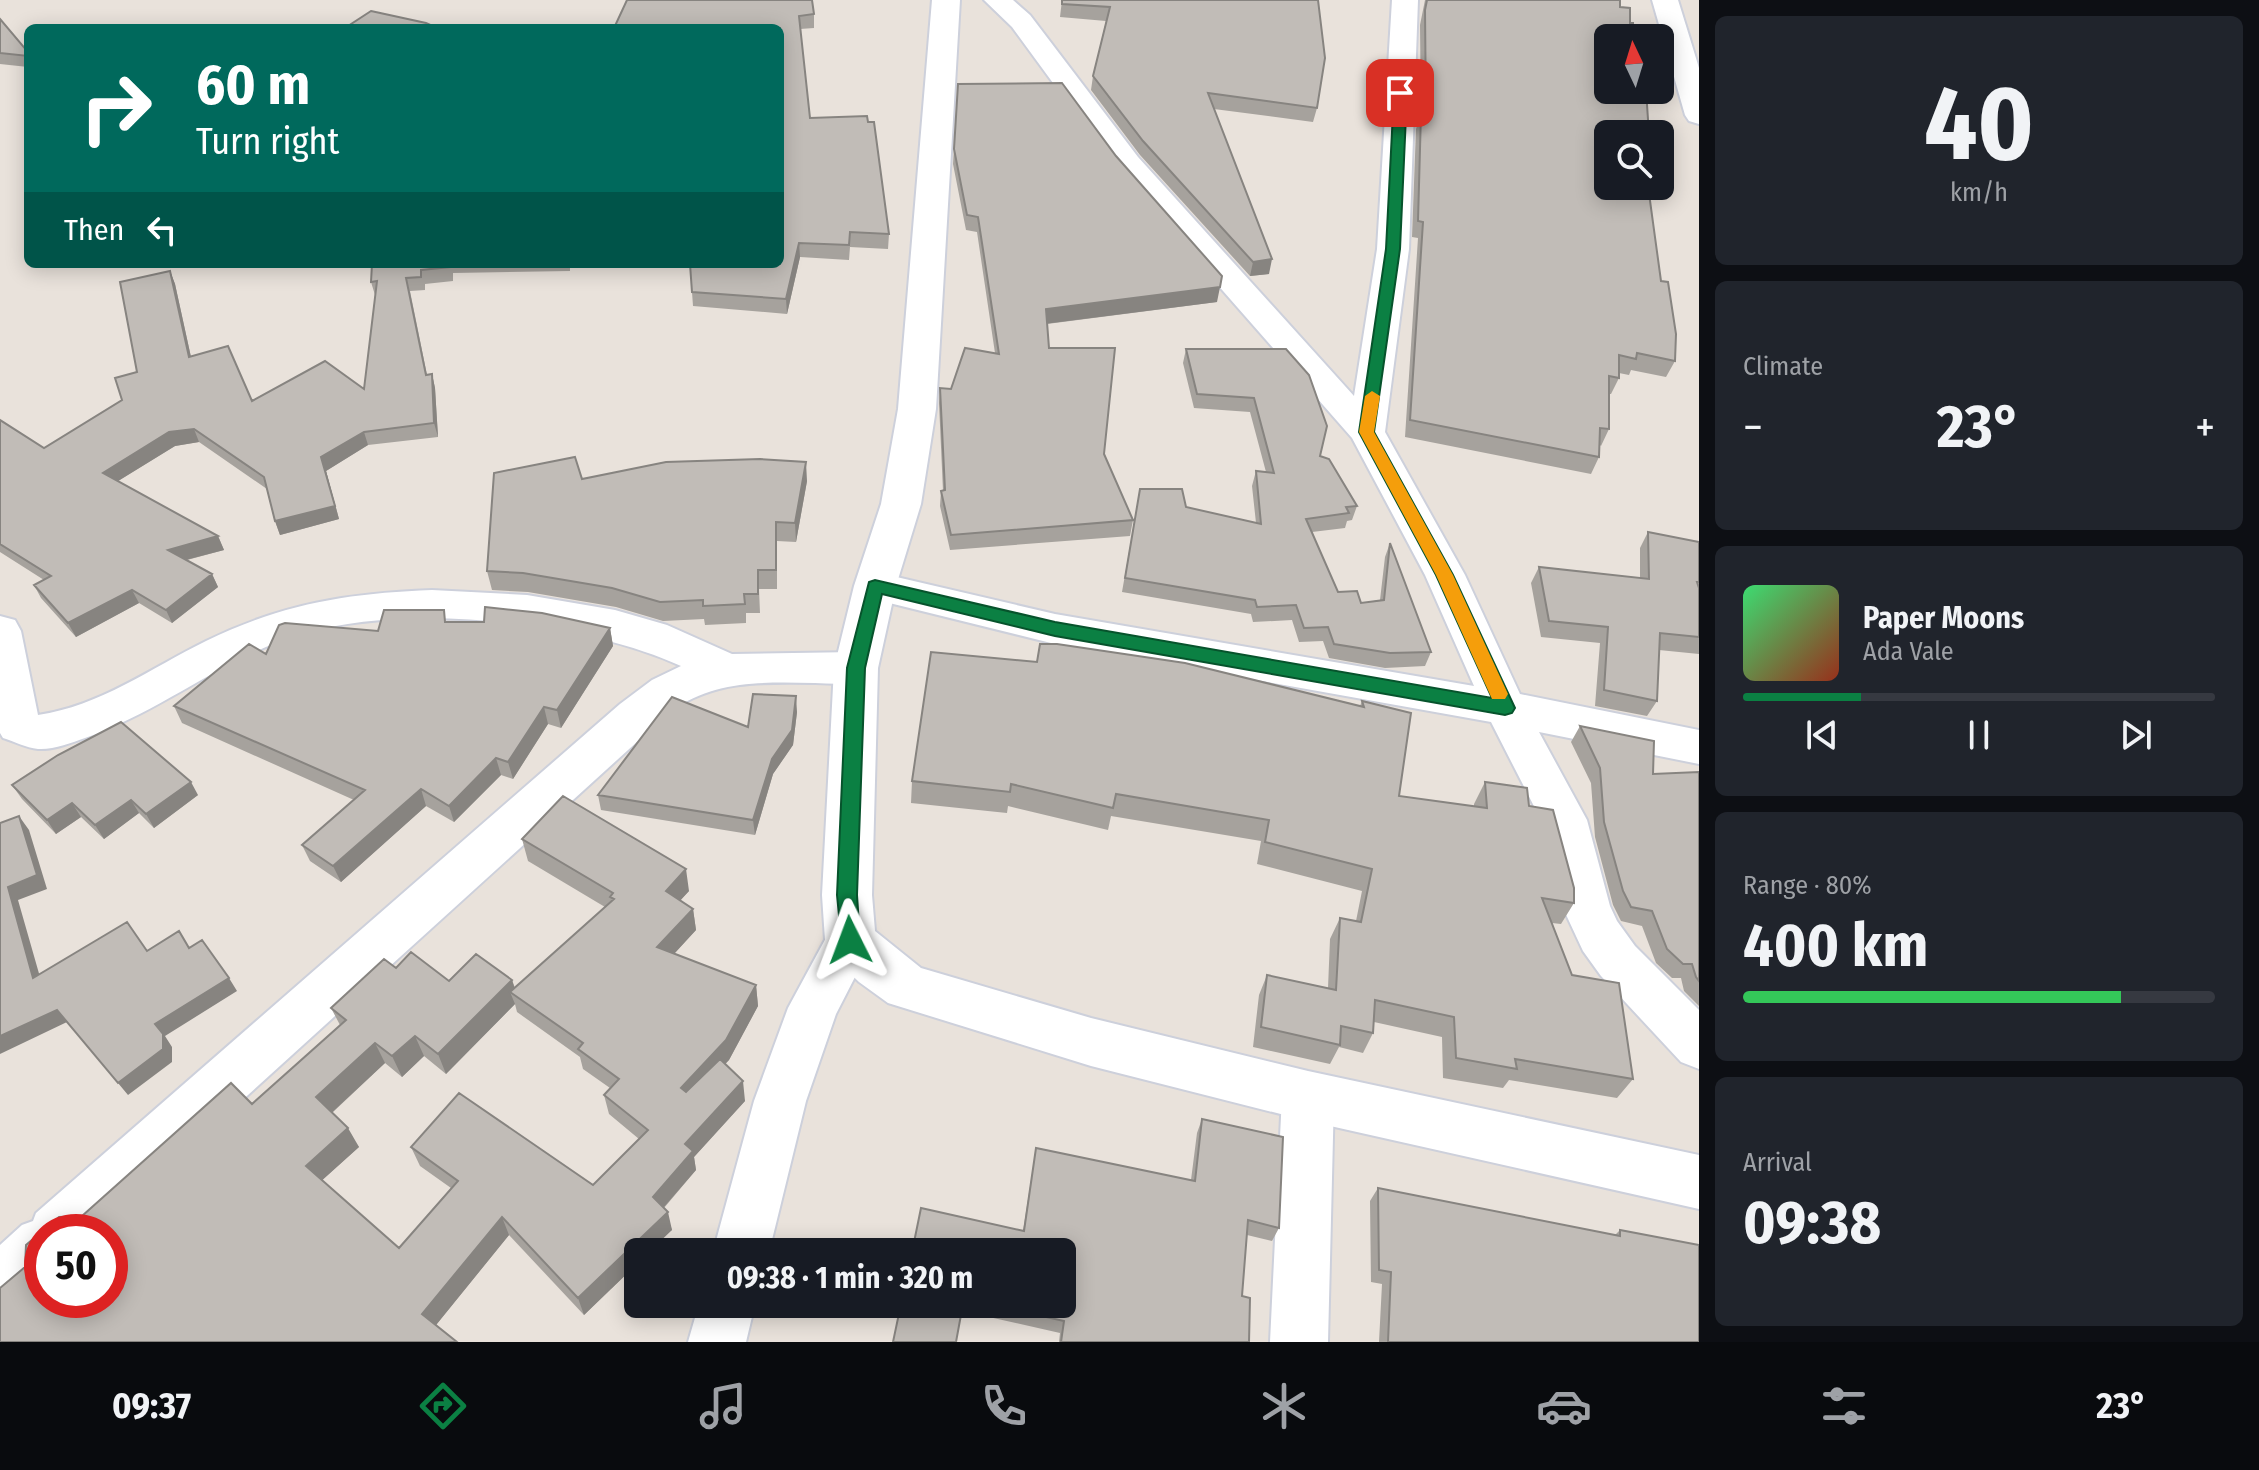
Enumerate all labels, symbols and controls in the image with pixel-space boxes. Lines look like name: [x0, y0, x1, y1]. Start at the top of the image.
north arrow: [1594, 24, 1674, 104]
map controls: [1594, 24, 1674, 200]
text: 60 m: [196, 52, 310, 119]
icon: right: [64, 56, 168, 160]
pin: [1366, 59, 1434, 127]
text: 40: [1924, 62, 2034, 187]
icon: arrive: [1378, 71, 1422, 115]
text: Turn right: [196, 120, 339, 164]
button: search: [1594, 120, 1674, 200]
text: km/h: [1950, 177, 2008, 208]
icon: left: [140, 208, 184, 252]
text: Then: [64, 212, 124, 248]
text: Climate: [1743, 351, 1823, 382]
text: 23°: [1937, 391, 2021, 463]
text: −: [1743, 401, 1763, 454]
text: +: [2195, 401, 2215, 454]
text: Paper Moons: [1863, 600, 2024, 636]
text: Ada Vale: [1863, 636, 1954, 667]
icon: previous: [1800, 713, 1844, 757]
icon: pause: [1957, 713, 2001, 757]
icon: next: [2114, 713, 2158, 757]
text: Range · 80%: [1743, 870, 1872, 901]
position arrow: [808, 898, 892, 982]
text: 400 km: [1743, 910, 1928, 982]
text: Arrival: [1743, 1147, 1812, 1178]
text: 09:38: [1743, 1187, 1881, 1259]
speed limit sign: 50: [24, 1214, 128, 1318]
text: 09:38 · 1 min · 320 m: [727, 1260, 973, 1296]
icon: directions: [415, 1378, 471, 1434]
icon: music: [695, 1378, 751, 1434]
icon: phone: [976, 1378, 1032, 1434]
icon: climate: [1256, 1378, 1312, 1434]
icon: car: [1536, 1378, 1592, 1434]
icon: filters: [1816, 1378, 1872, 1434]
text: 09:37: [112, 1384, 191, 1428]
text: 23°: [2096, 1384, 2147, 1428]

